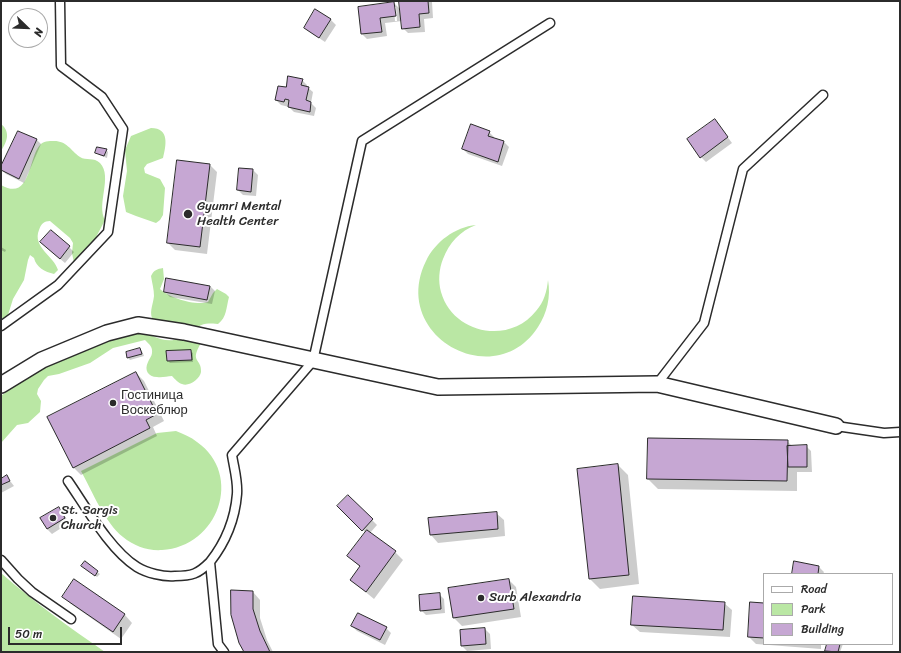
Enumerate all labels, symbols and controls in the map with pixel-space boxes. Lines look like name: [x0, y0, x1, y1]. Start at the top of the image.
north arrow: [8, 8, 48, 48]
text: N: [28, 25, 49, 40]
place label: Gyumri Mental Health Center: [197, 199, 281, 230]
marker: Gyumri Mental Health Center: [182, 208, 194, 220]
place label: Гостиница Воскеблюр: [121, 388, 188, 419]
marker: Гостиница Воскеблюр: [108, 398, 118, 408]
place label: St. Sargis Church: [61, 503, 118, 534]
marker: St. Sargis Church: [48, 513, 58, 523]
legend: [763, 573, 893, 645]
text: Road: [801, 578, 827, 600]
place label: Surb Alexandria: [489, 590, 581, 606]
marker: Surb Alexandria: [476, 593, 486, 603]
text: Park: [801, 598, 826, 620]
text: Building: [801, 618, 844, 640]
scale bar: [10, 619, 124, 645]
text: 50 m: [15, 623, 42, 645]

